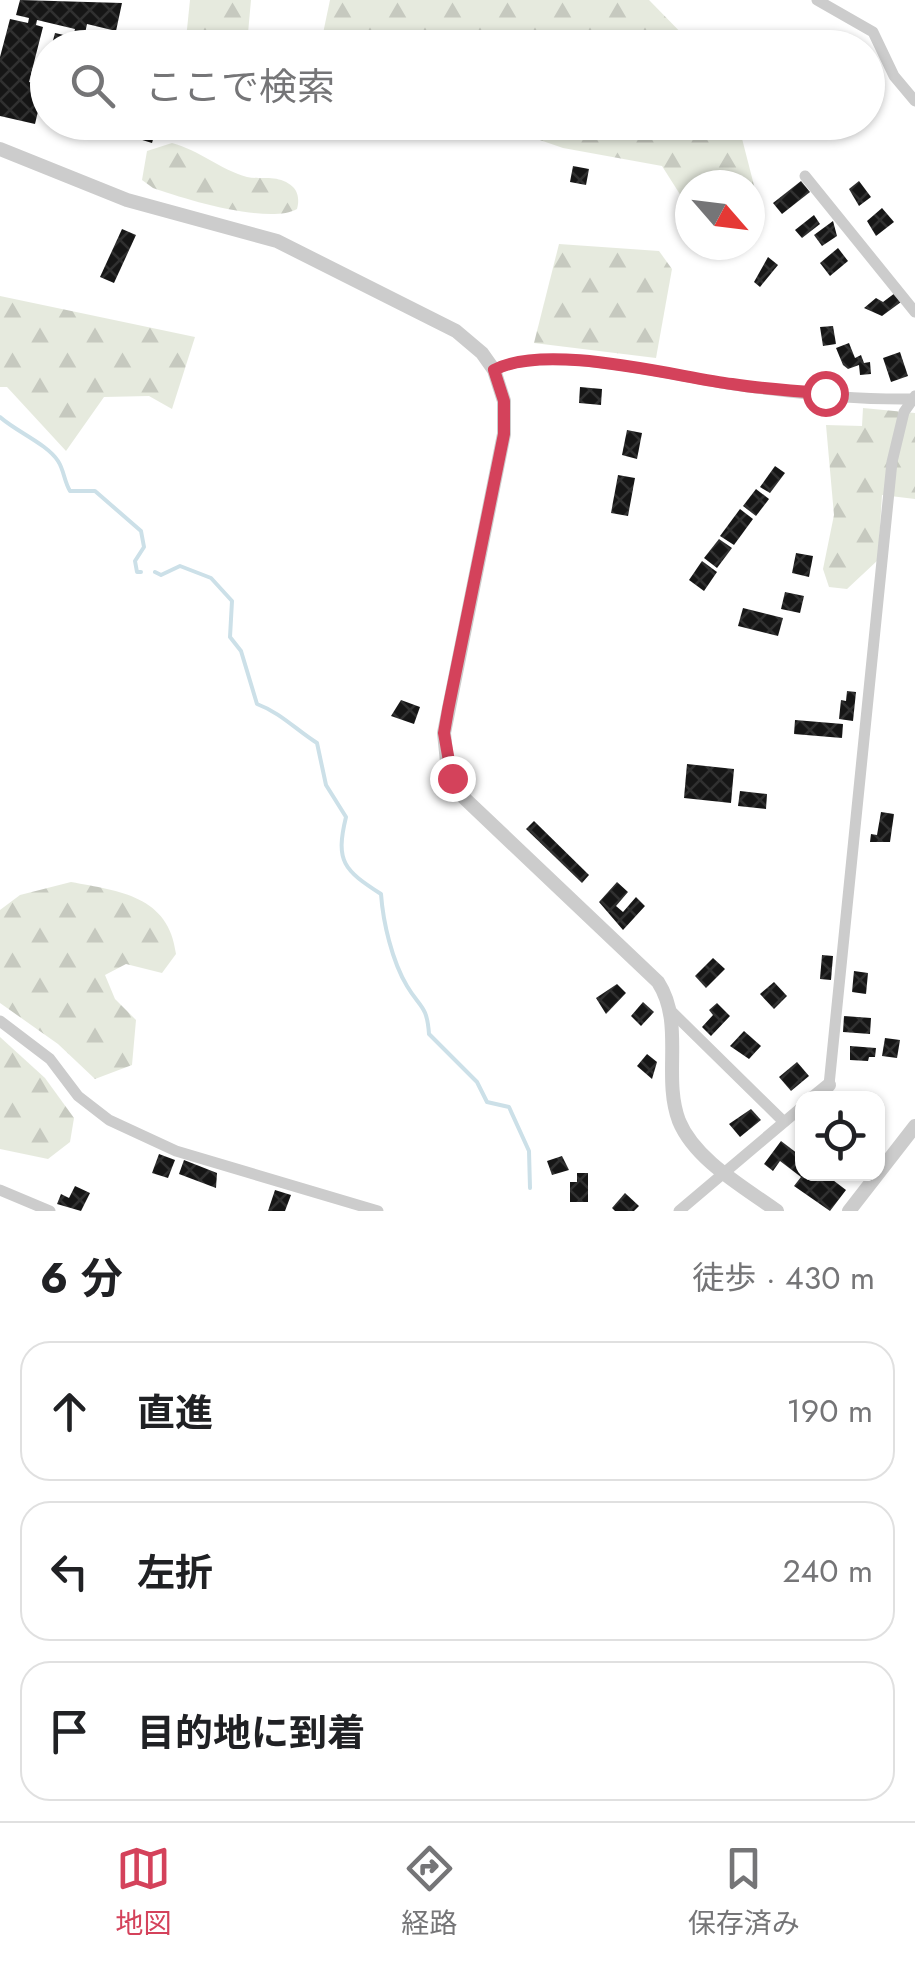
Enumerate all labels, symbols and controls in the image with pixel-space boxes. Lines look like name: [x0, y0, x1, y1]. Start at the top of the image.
search box: [30, 30, 885, 140]
icon: search: [65, 58, 120, 113]
text: ここで検索: [145, 59, 335, 114]
north arrow: [675, 170, 765, 260]
route start: [803, 371, 849, 417]
route end: [430, 756, 476, 802]
map controls: [795, 1091, 885, 1181]
button: locate: [795, 1091, 885, 1181]
text: 6 分: [40, 1248, 123, 1309]
text: 徒歩 · 430 m: [692, 1255, 875, 1301]
icon: ahead: [42, 1384, 97, 1439]
text: 直進: [137, 1385, 213, 1440]
text: 190 m: [786, 1388, 873, 1434]
icon: left: [42, 1544, 97, 1599]
text: 左折: [137, 1545, 213, 1600]
text: 240 m: [782, 1548, 873, 1594]
icon: arrive: [42, 1704, 97, 1759]
text: 目的地に到着: [137, 1705, 365, 1760]
tab: 地図: [115, 1841, 171, 1944]
tab: 経路: [401, 1841, 458, 1944]
tab: 保存済み: [688, 1841, 800, 1944]

